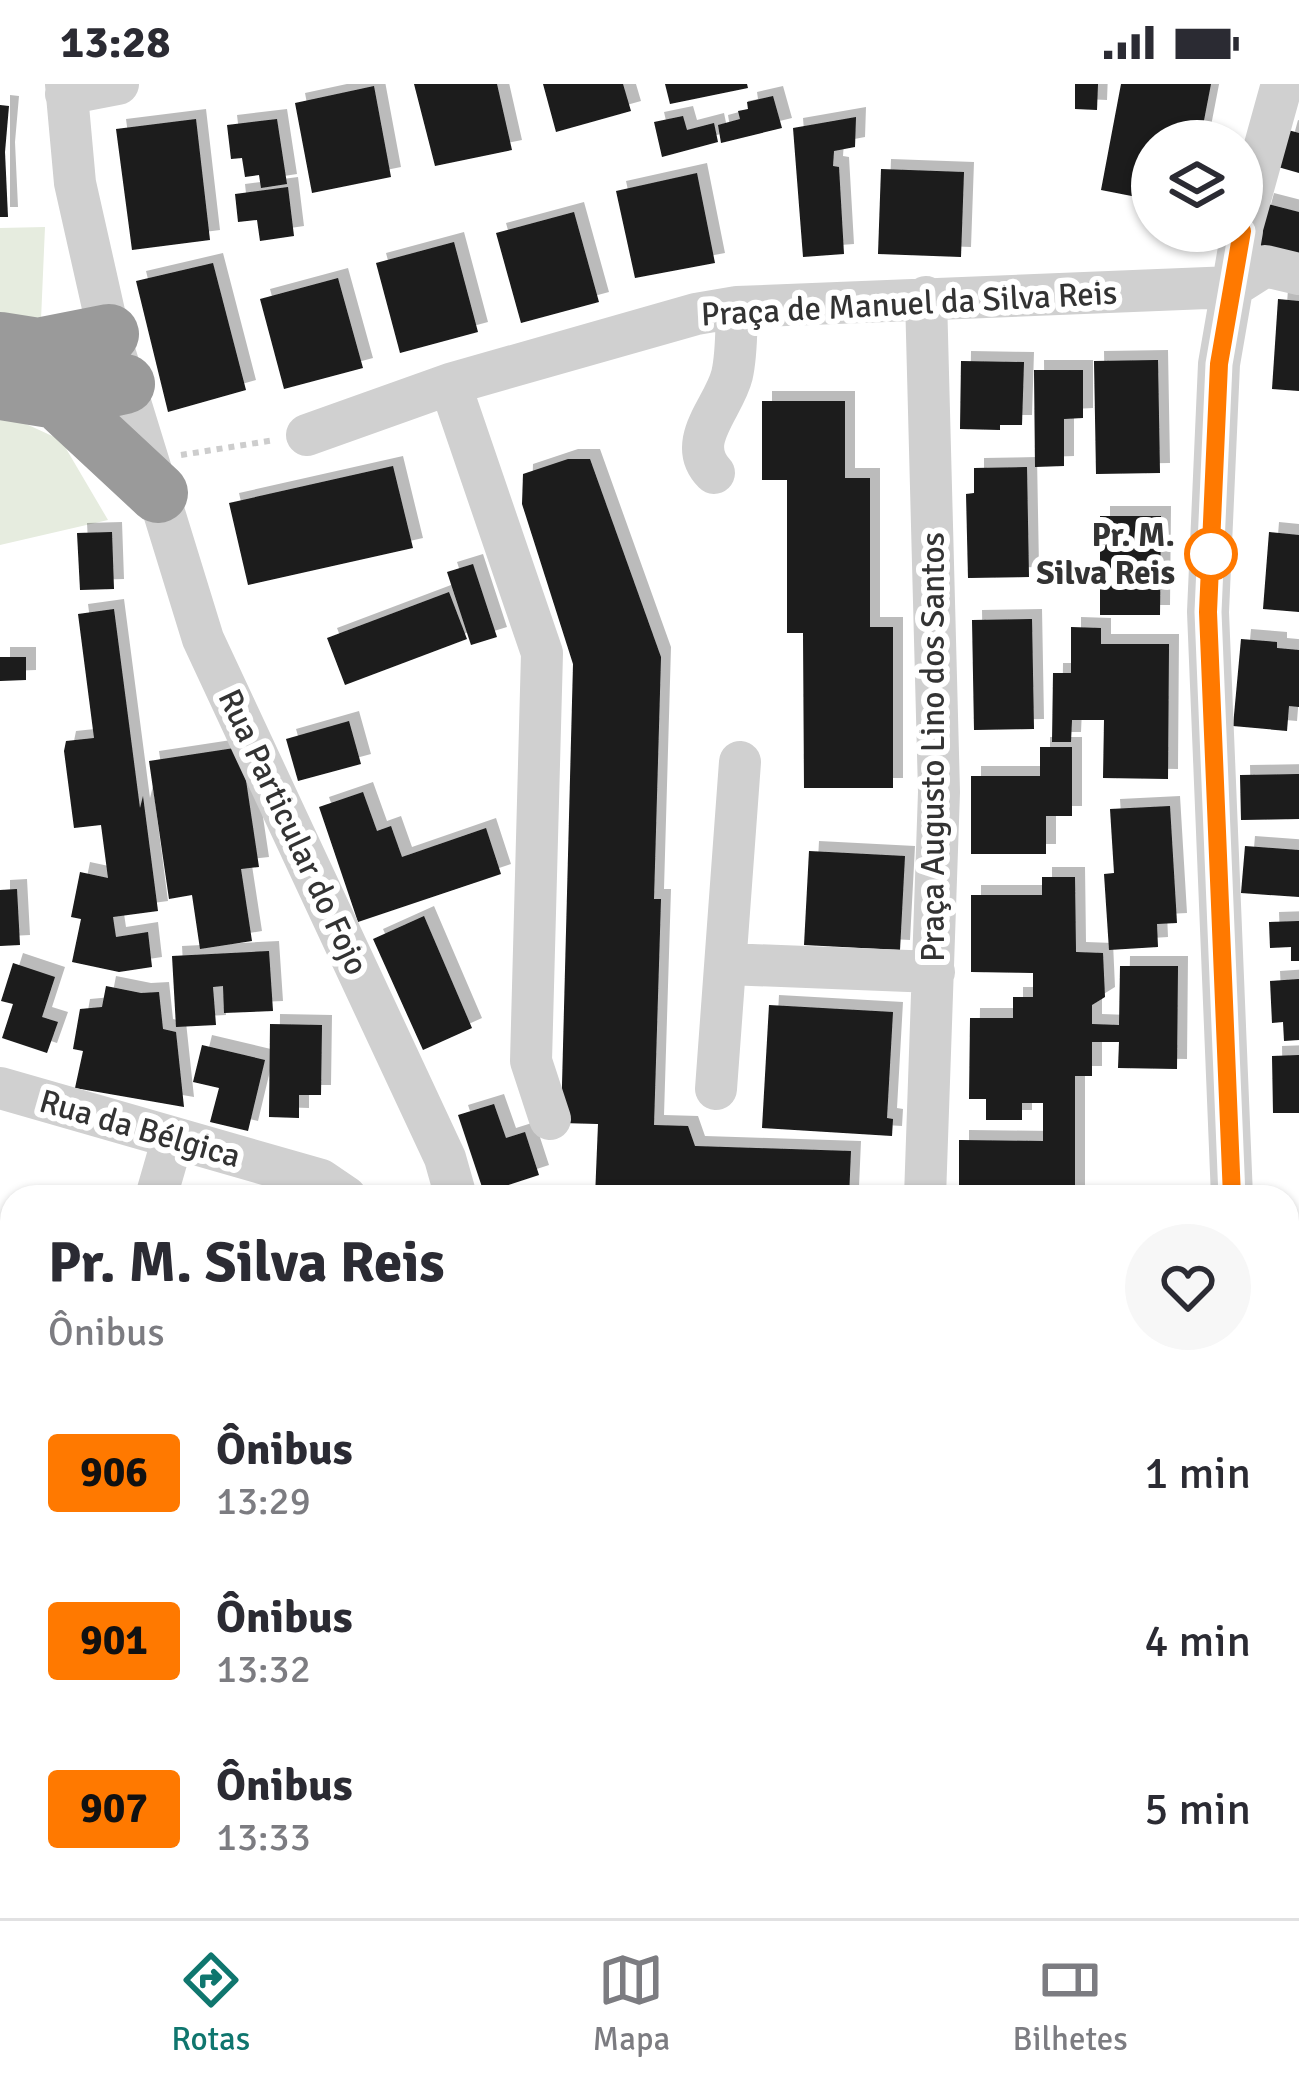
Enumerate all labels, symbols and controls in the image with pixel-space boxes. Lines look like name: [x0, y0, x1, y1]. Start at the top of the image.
text: 13:28: [60, 15, 170, 70]
map controls: [1131, 120, 1263, 252]
button: layers: [1131, 120, 1263, 252]
street label: Praça de Manuel da Silva Reis: [700, 273, 1118, 335]
place label: Pr. M. Silva Reis: [1036, 515, 1175, 594]
marker: Pr. M. Silva Reis: [1186, 529, 1236, 579]
street label: Praça Augusto Lino dos Santos: [913, 532, 954, 962]
street label: Rua Particular do Fojo: [209, 683, 377, 981]
street label: Rua da Bélgica: [35, 1081, 245, 1177]
button: heart: [1125, 1224, 1251, 1350]
text: Pr. M. Silva Reis: [48, 1227, 444, 1298]
text: Ônibus: [48, 1308, 164, 1356]
text: Ônibus: [216, 1422, 353, 1477]
text: 1 min: [1144, 1446, 1251, 1501]
text: 906: [80, 1447, 148, 1498]
text: 13:29: [216, 1477, 311, 1525]
text: Ônibus: [216, 1590, 353, 1645]
text: 4 min: [1144, 1614, 1251, 1669]
text: 901: [80, 1615, 148, 1666]
text: 13:32: [216, 1645, 311, 1693]
text: Ônibus: [216, 1758, 353, 1813]
text: 5 min: [1144, 1782, 1251, 1837]
text: 907: [80, 1783, 148, 1834]
text: 13:33: [216, 1813, 311, 1861]
tab: Rotas: [171, 1947, 250, 2060]
tab: Mapa: [593, 1947, 670, 2060]
tab: Bilhetes: [1013, 1947, 1128, 2060]

